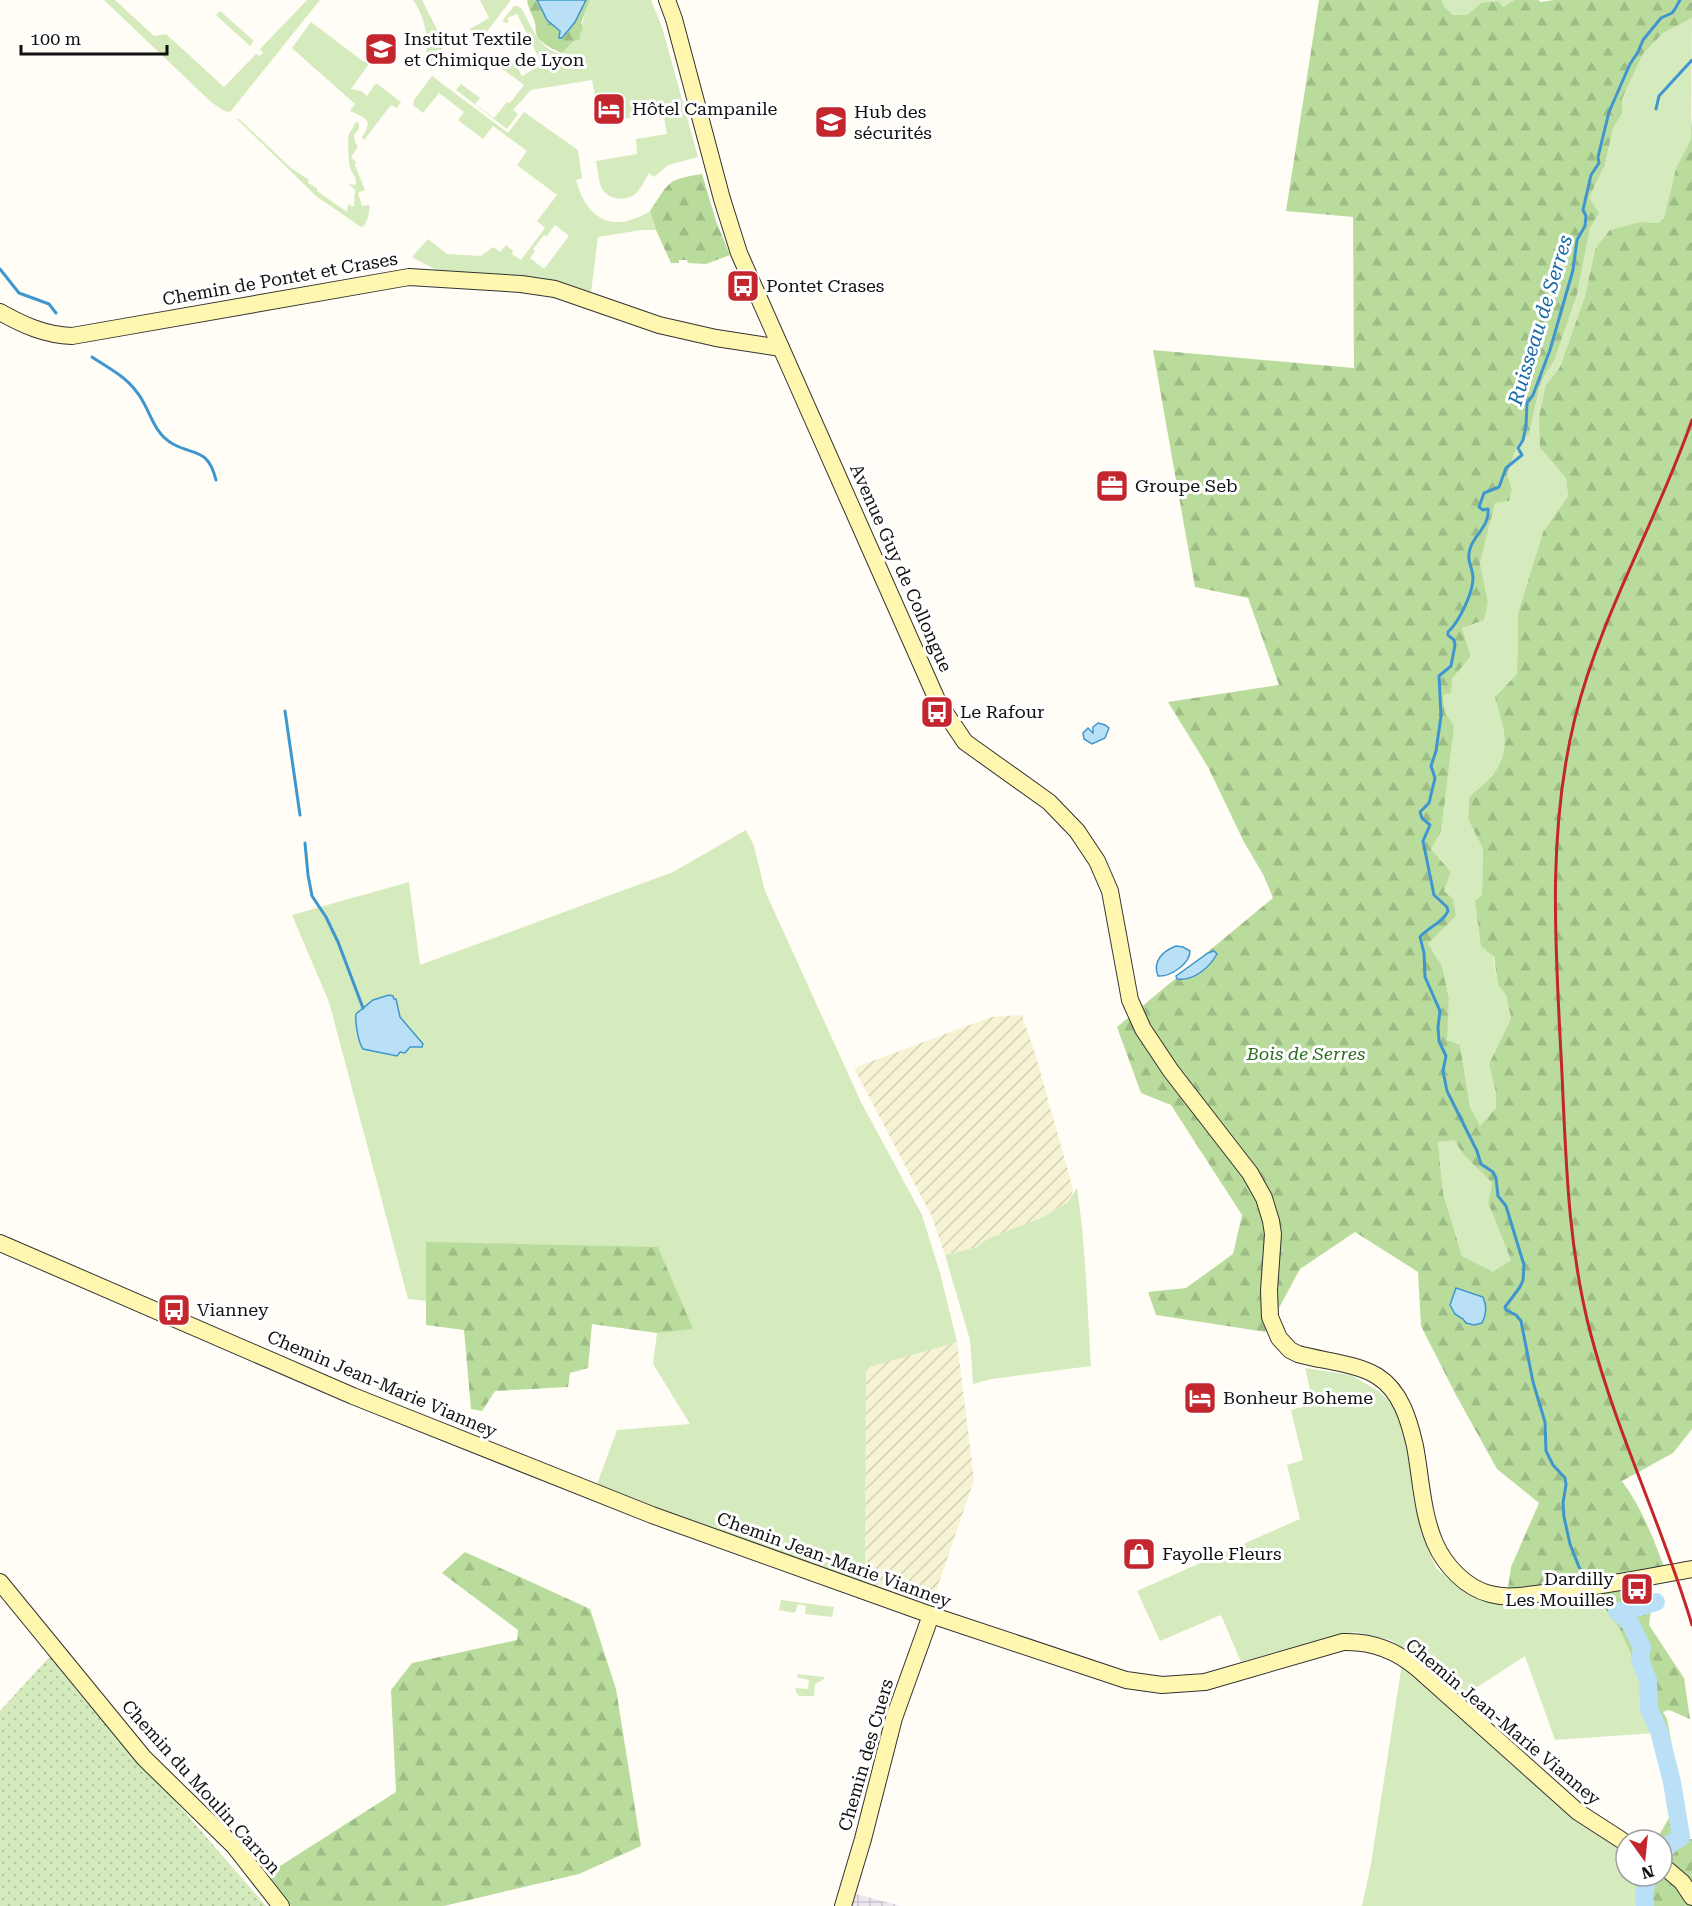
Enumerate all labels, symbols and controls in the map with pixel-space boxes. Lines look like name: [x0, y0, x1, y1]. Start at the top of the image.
scale bar: [21, 18, 166, 56]
text: 100 m: [30, 28, 81, 49]
place label: Institut Textile et Chimique de Lyon: [404, 28, 585, 70]
school or university icon: Institut Textile et Chimique de Lyon: [363, 31, 399, 67]
hotel icon: Hôtel Campanile: [591, 91, 627, 127]
place label: Hôtel Campanile: [632, 98, 778, 119]
place label: Hub des sécurités: [854, 101, 932, 143]
school or university icon: Hub des sécurités: [813, 104, 849, 140]
water label: Ruisseau de Serres: [1502, 232, 1577, 409]
street label: Chemin de Pontet et Crases: [161, 247, 399, 310]
bus stop icon: Pontet Crases: [725, 268, 761, 304]
place label: Pontet Crases: [766, 275, 884, 296]
street label: Avenue Guy de Collongue: [846, 461, 957, 675]
office icon: Groupe Seb: [1094, 468, 1130, 504]
place label: Groupe Seb: [1135, 475, 1238, 496]
bus stop icon: Le Rafour: [919, 694, 955, 730]
place label: Le Rafour: [960, 701, 1044, 722]
park label: Bois de Serres: [1246, 1043, 1365, 1064]
bus stop icon: Vianney: [156, 1292, 192, 1328]
place label: Vianney: [197, 1299, 269, 1320]
street label: Chemin Jean-Marie Vianney: [264, 1325, 501, 1442]
hotel icon: Bonheur Boheme: [1182, 1380, 1218, 1416]
place label: Bonheur Boheme: [1223, 1387, 1373, 1408]
street label: Chemin Jean-Marie Vianney: [714, 1507, 954, 1612]
shop icon: Fayolle Fleurs: [1121, 1536, 1157, 1572]
place label: Fayolle Fleurs: [1162, 1543, 1282, 1564]
place label: Dardilly Les Mouilles: [1505, 1568, 1614, 1610]
bus stop icon: Dardilly Les Mouilles: [1619, 1571, 1655, 1607]
street label: Chemin Jean-Marie Vianney: [1402, 1634, 1605, 1809]
street label: Chemin des Cuers: [834, 1676, 897, 1833]
street label: Chemin du Moulin Carron: [118, 1695, 285, 1878]
north arrow: [1614, 1828, 1674, 1888]
text: N: [1639, 1861, 1656, 1883]

